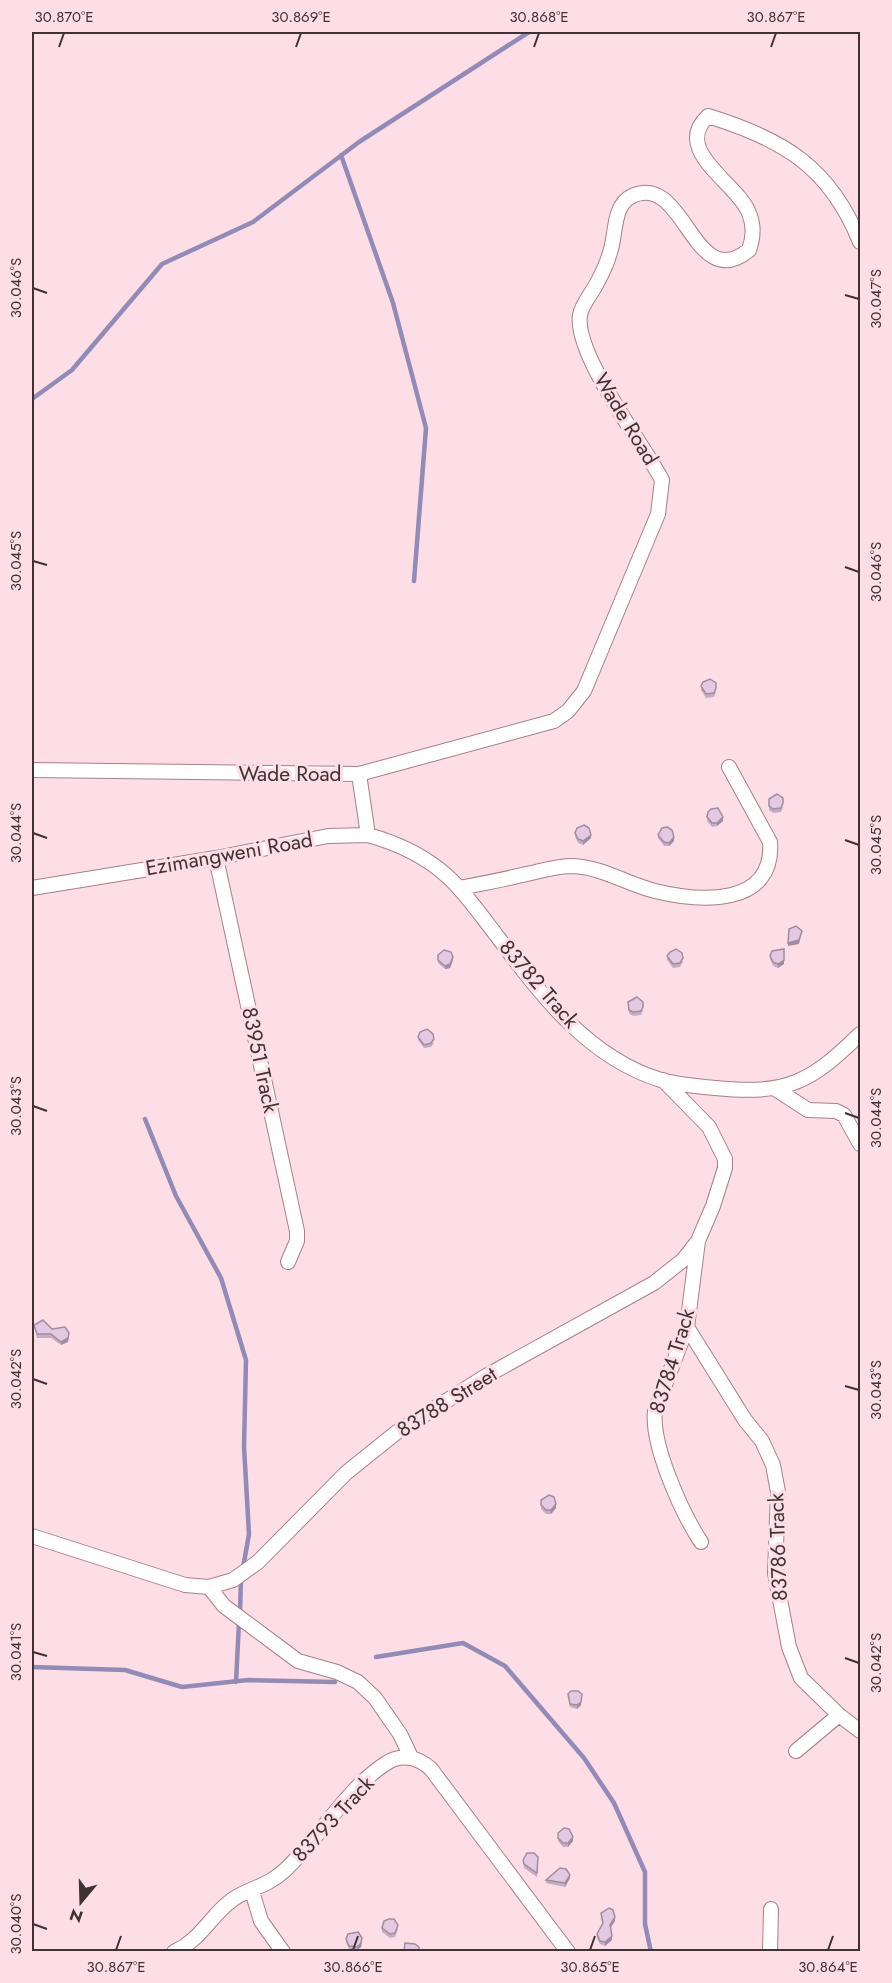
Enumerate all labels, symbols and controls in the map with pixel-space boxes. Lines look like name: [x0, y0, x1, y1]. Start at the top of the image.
text: 30.870°E: [35, 6, 93, 28]
text: 30.869°E: [271, 6, 331, 28]
text: 30.868°E: [509, 6, 569, 28]
text: 30.867°E: [747, 6, 805, 28]
text: 30.046°S: [5, 258, 27, 318]
text: 30.047°S: [865, 269, 887, 329]
street label: Wade Road: [587, 367, 665, 471]
text: 30.045°S: [5, 531, 27, 591]
text: 30.046°S: [865, 542, 887, 602]
street label: Wade Road: [238, 759, 342, 789]
text: 30.044°S: [5, 803, 27, 863]
text: 30.045°S: [865, 815, 887, 875]
street label: Ezimangweni Road: [143, 825, 315, 883]
street label: 83782 Track: [492, 933, 586, 1035]
street label: 83951 Track: [234, 1004, 286, 1116]
text: 30.043°S: [5, 1076, 27, 1136]
text: 30.044°S: [865, 1088, 887, 1148]
street label: 83784 Track: [642, 1304, 702, 1417]
text: 30.042°S: [5, 1349, 27, 1409]
street label: 83788 Street: [391, 1359, 503, 1445]
text: 30.043°S: [865, 1360, 887, 1420]
street label: 83786 Track: [761, 1492, 795, 1602]
text: 30.041°S: [5, 1623, 27, 1681]
text: 30.042°S: [865, 1633, 887, 1693]
street label: 83793 Track: [285, 1769, 381, 1869]
north arrow: [51, 1872, 111, 1932]
text: 30.040°S: [5, 1894, 27, 1954]
text: N: [67, 1903, 86, 1929]
text: 30.867°E: [87, 1956, 145, 1978]
text: 30.866°E: [323, 1956, 383, 1978]
text: 30.865°E: [560, 1956, 620, 1978]
text: 30.864°E: [798, 1956, 858, 1978]

